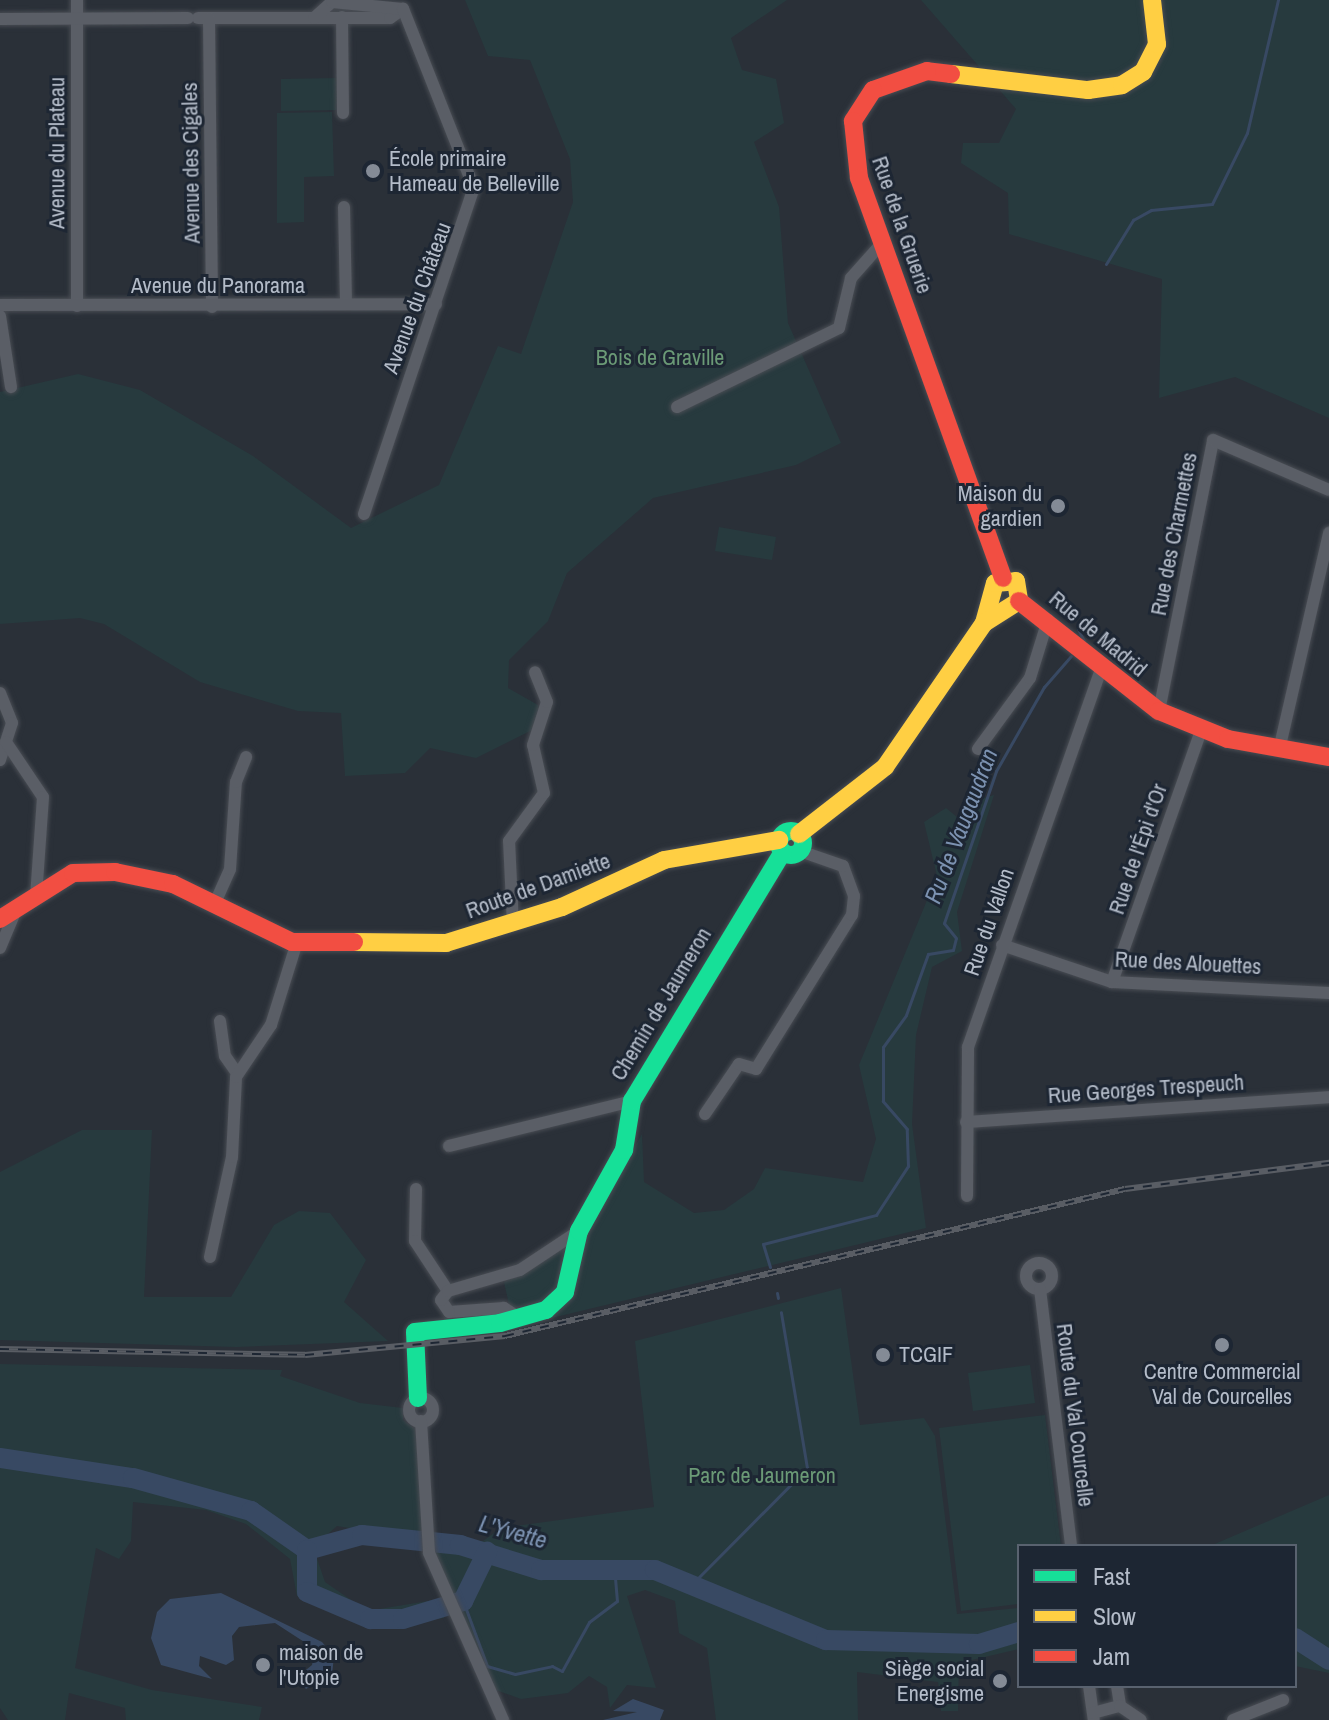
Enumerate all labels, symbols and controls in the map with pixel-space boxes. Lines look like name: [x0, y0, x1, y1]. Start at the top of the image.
street label: Avenue du Plateau: [44, 77, 70, 229]
street label: Avenue des Cigales: [176, 82, 206, 244]
place label: École primaire Hameau de Belleville: [389, 145, 559, 196]
street label: Rue de la Gruerie: [866, 153, 938, 297]
marker: École primaire Hameau de Belleville: [364, 162, 382, 180]
street label: Avenue du Château: [377, 219, 457, 377]
street label: Avenue du Panorama: [131, 273, 305, 299]
park label: Bois de Graville: [596, 345, 724, 371]
street label: Rue des Charmettes: [1145, 450, 1203, 618]
place label: Maison du gardien: [958, 480, 1042, 532]
marker: Maison du gardien: [1049, 497, 1067, 515]
street label: Rue de Madrid: [1044, 586, 1152, 682]
water label: Ru de Vaugaudran: [918, 745, 1004, 907]
street label: Rue de l'Épi d'Or: [1103, 780, 1173, 918]
street label: Route de Damiette: [462, 848, 614, 924]
street label: Rue du Vallon: [958, 865, 1020, 979]
street label: Chemin de Jaumeron: [605, 923, 717, 1085]
street label: Rue des Alouettes: [1114, 946, 1262, 980]
street label: Rue Georges Trespeuch: [1047, 1069, 1245, 1109]
street label: Route du Val Courcelle: [1051, 1322, 1099, 1508]
marker: Centre Commercial Val de Courcelles: [1213, 1336, 1231, 1354]
place label: TCGIF: [899, 1342, 953, 1368]
marker: TCGIF: [874, 1346, 892, 1364]
place label: Centre Commercial Val de Courcelles: [1144, 1358, 1300, 1410]
park label: Parc de Jaumeron: [688, 1463, 836, 1489]
water label: L'Yvette: [476, 1509, 550, 1555]
legend: [1017, 1544, 1297, 1688]
text: Fast: [1093, 1560, 1130, 1592]
text: Slow: [1093, 1600, 1136, 1632]
place label: maison de l'Utopie: [279, 1639, 363, 1690]
text: Jam: [1093, 1640, 1130, 1672]
place label: Siège social Energisme: [885, 1655, 984, 1706]
marker: maison de l'Utopie: [254, 1656, 272, 1674]
marker: Siège social Energisme: [991, 1672, 1009, 1690]

